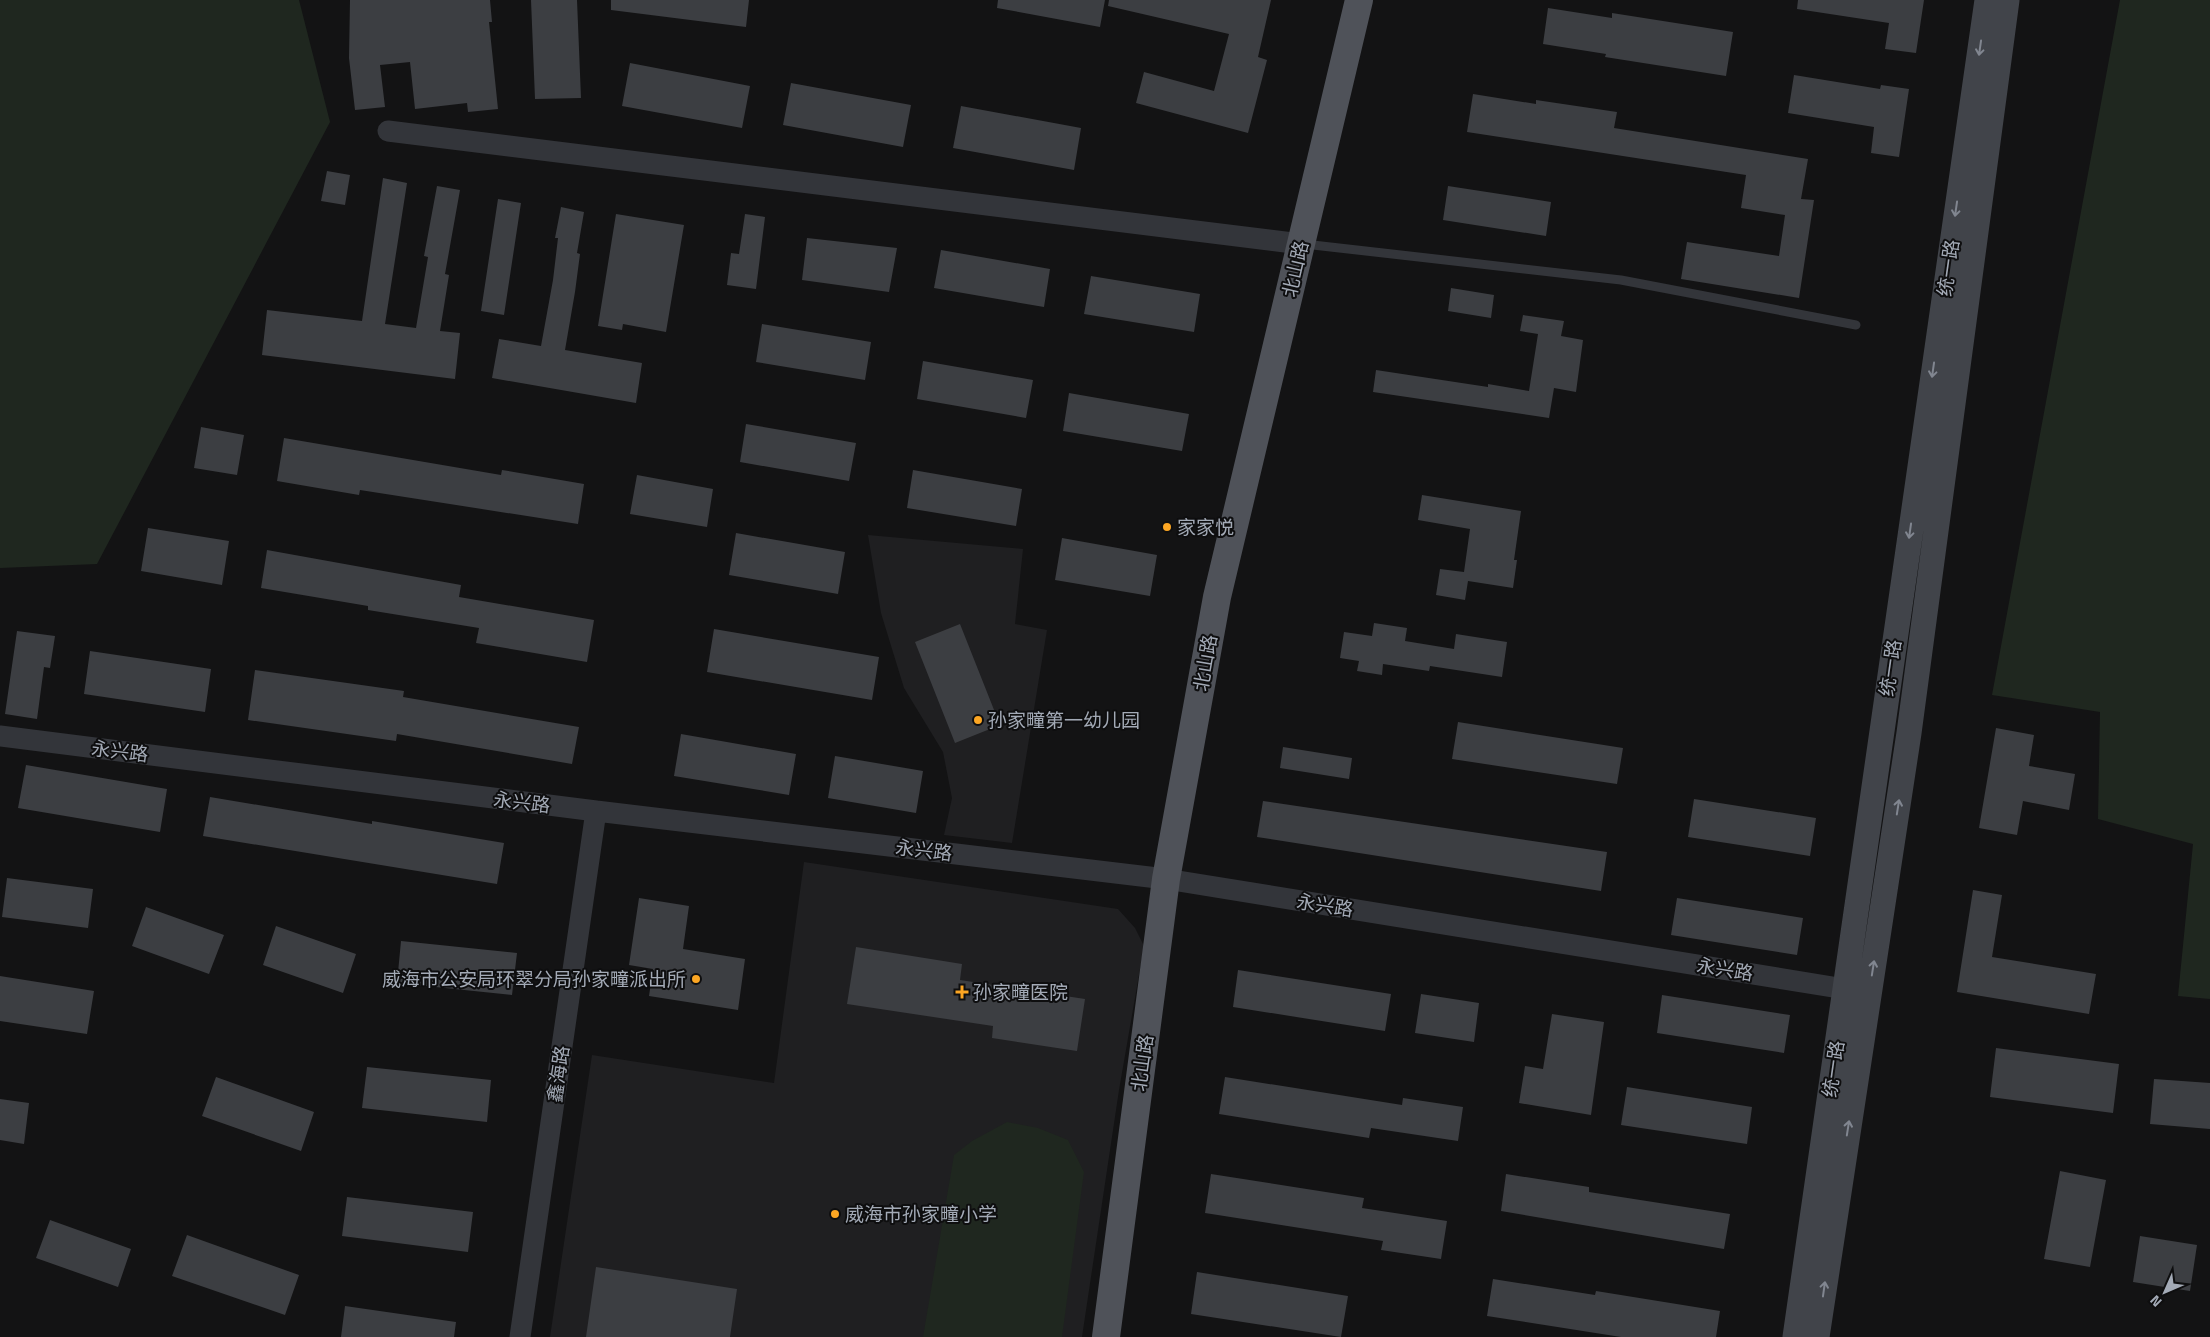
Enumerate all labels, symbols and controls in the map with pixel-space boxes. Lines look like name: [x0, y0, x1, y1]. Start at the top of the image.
one-way arrow: [1974, 40, 1984, 56]
one-way arrow: [1951, 201, 1961, 217]
street label: 北山路: [1274, 238, 1315, 300]
street label: 统一路: [1929, 238, 1966, 298]
one-way arrow: [1928, 362, 1938, 378]
place label: 家家悦: [1177, 512, 1234, 541]
marker: 家家悦: [1161, 521, 1173, 533]
one-way arrow: [1905, 522, 1915, 538]
street label: 北山路: [1185, 632, 1224, 694]
street label: 统一路: [1871, 638, 1908, 698]
place label: 孙家疃第一幼儿园: [988, 705, 1140, 734]
marker: 孙家疃第一幼儿园: [972, 714, 984, 726]
street label: 永兴路: [90, 733, 150, 768]
street label: 永兴路: [492, 784, 552, 819]
one-way arrow: [1893, 799, 1903, 815]
street label: 永兴路: [894, 832, 954, 867]
street label: 永兴路: [1295, 886, 1356, 923]
street label: 永兴路: [1695, 950, 1756, 987]
one-way arrow: [1868, 960, 1878, 976]
place label: 威海市公安局环翠分局孙家疃派出所: [382, 964, 686, 993]
marker: 威海市公安局环翠分局孙家疃派出所: [690, 973, 702, 985]
place label: 孙家疃医院: [973, 977, 1068, 1006]
marker: 孙家疃医院: [955, 985, 969, 999]
street label: 北山路: [1123, 1033, 1160, 1093]
street label: 统一路: [1814, 1039, 1851, 1099]
street label: 鑫海路: [539, 1044, 576, 1104]
one-way arrow: [1844, 1120, 1854, 1136]
place label: 威海市孙家疃小学: [845, 1199, 997, 1228]
marker: 威海市孙家疃小学: [829, 1208, 841, 1220]
north arrow: [2140, 1267, 2190, 1317]
one-way arrow: [1819, 1281, 1829, 1297]
text: N: [2145, 1291, 2166, 1312]

